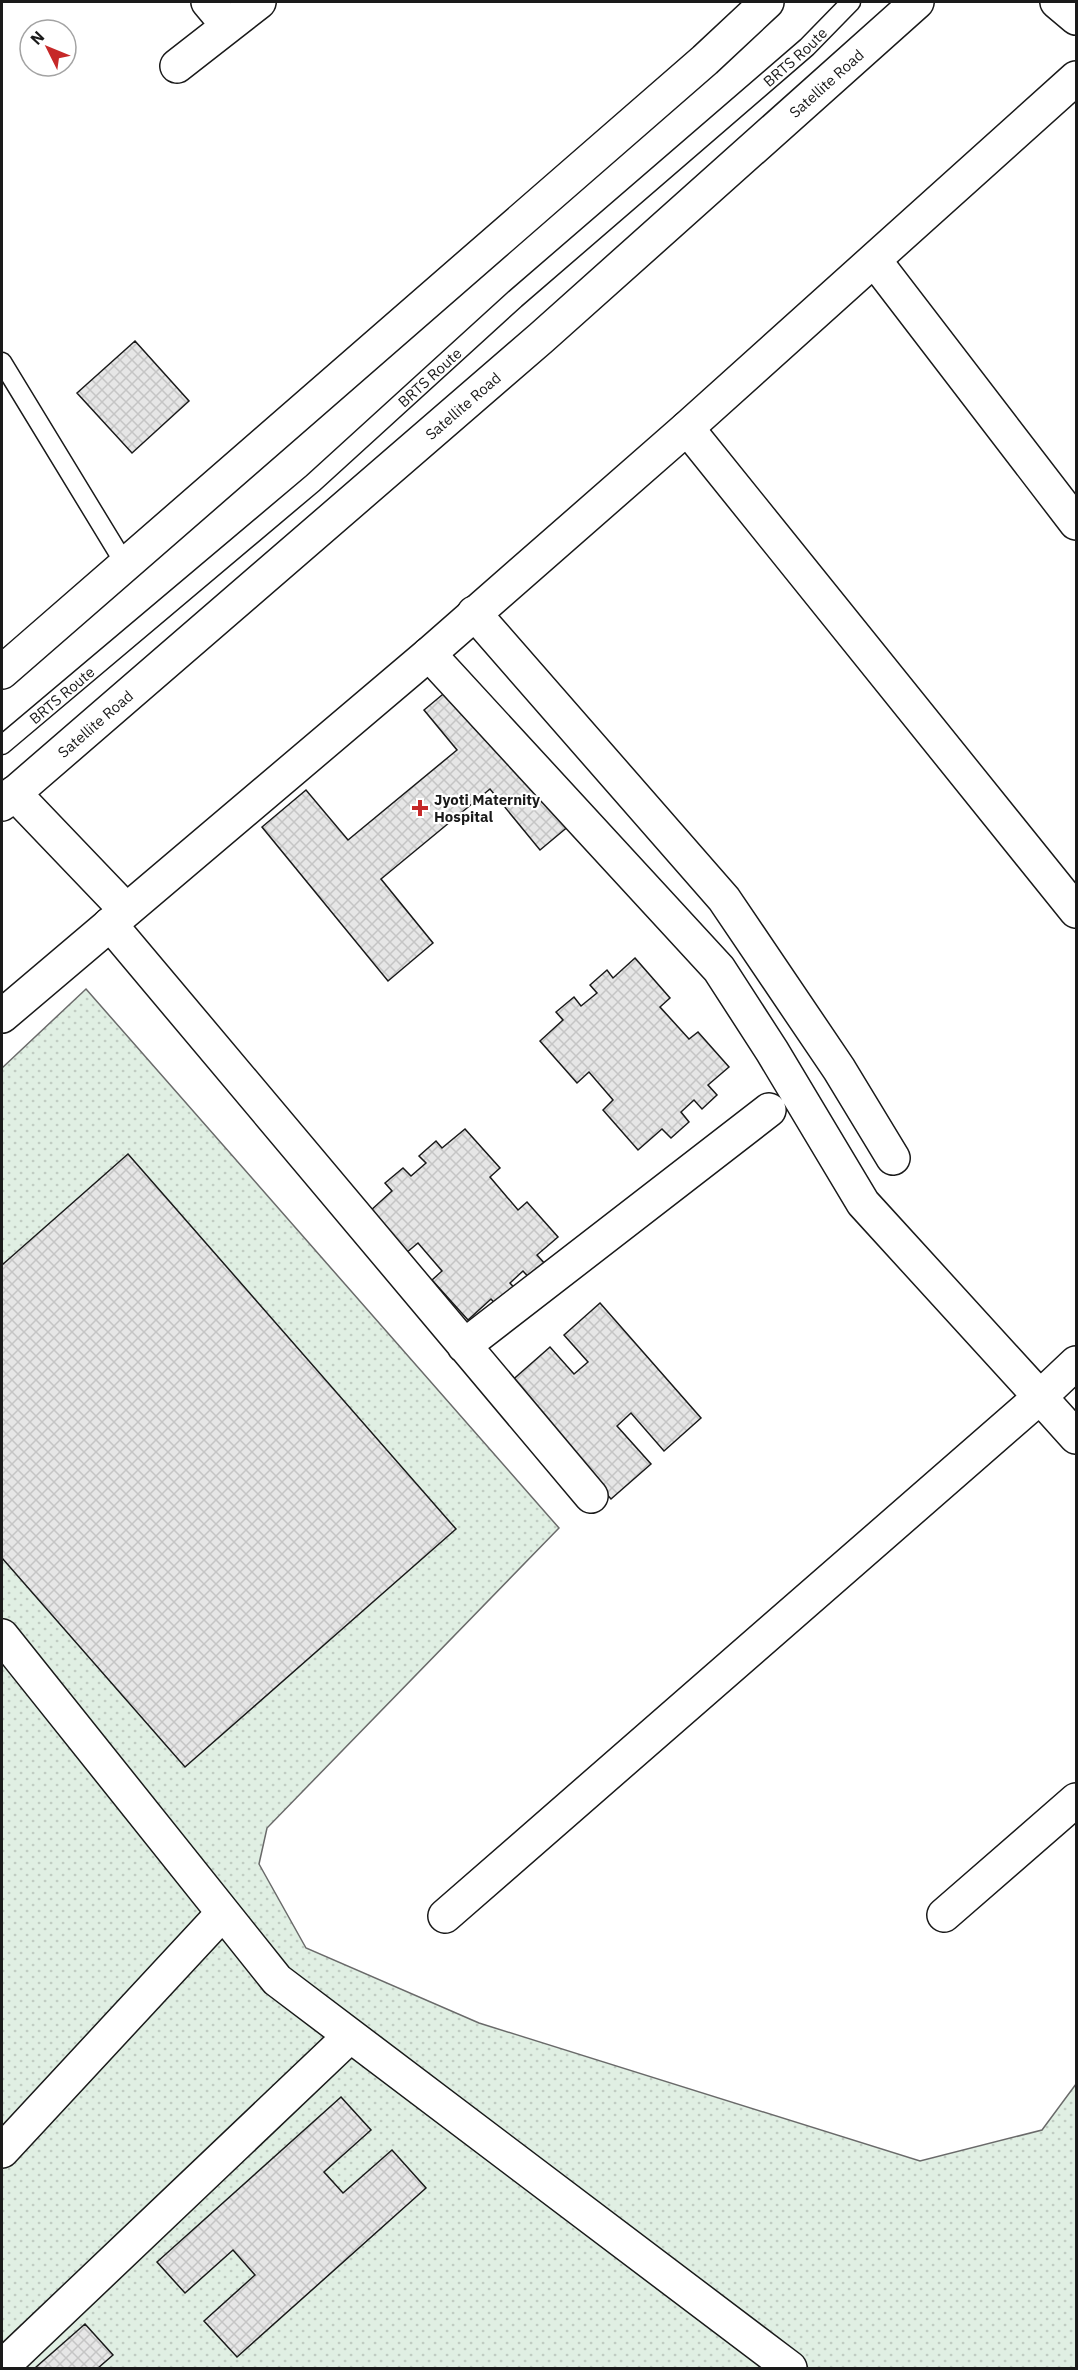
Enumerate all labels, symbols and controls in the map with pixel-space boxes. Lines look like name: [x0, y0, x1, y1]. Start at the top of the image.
north arrow: [18, 18, 78, 78]
street label: BRTS Route: [759, 23, 831, 90]
text: N: [26, 27, 48, 49]
street label: Satellite Road: [785, 45, 867, 121]
street label: BRTS Route: [394, 343, 465, 411]
street label: Satellite Road: [421, 368, 504, 443]
street label: BRTS Route: [25, 662, 98, 728]
street label: Satellite Road: [53, 686, 137, 761]
place label: Jyoti Maternity Hospital: [434, 790, 540, 826]
marker: Jyoti Maternity Hospital: [411, 799, 429, 817]

